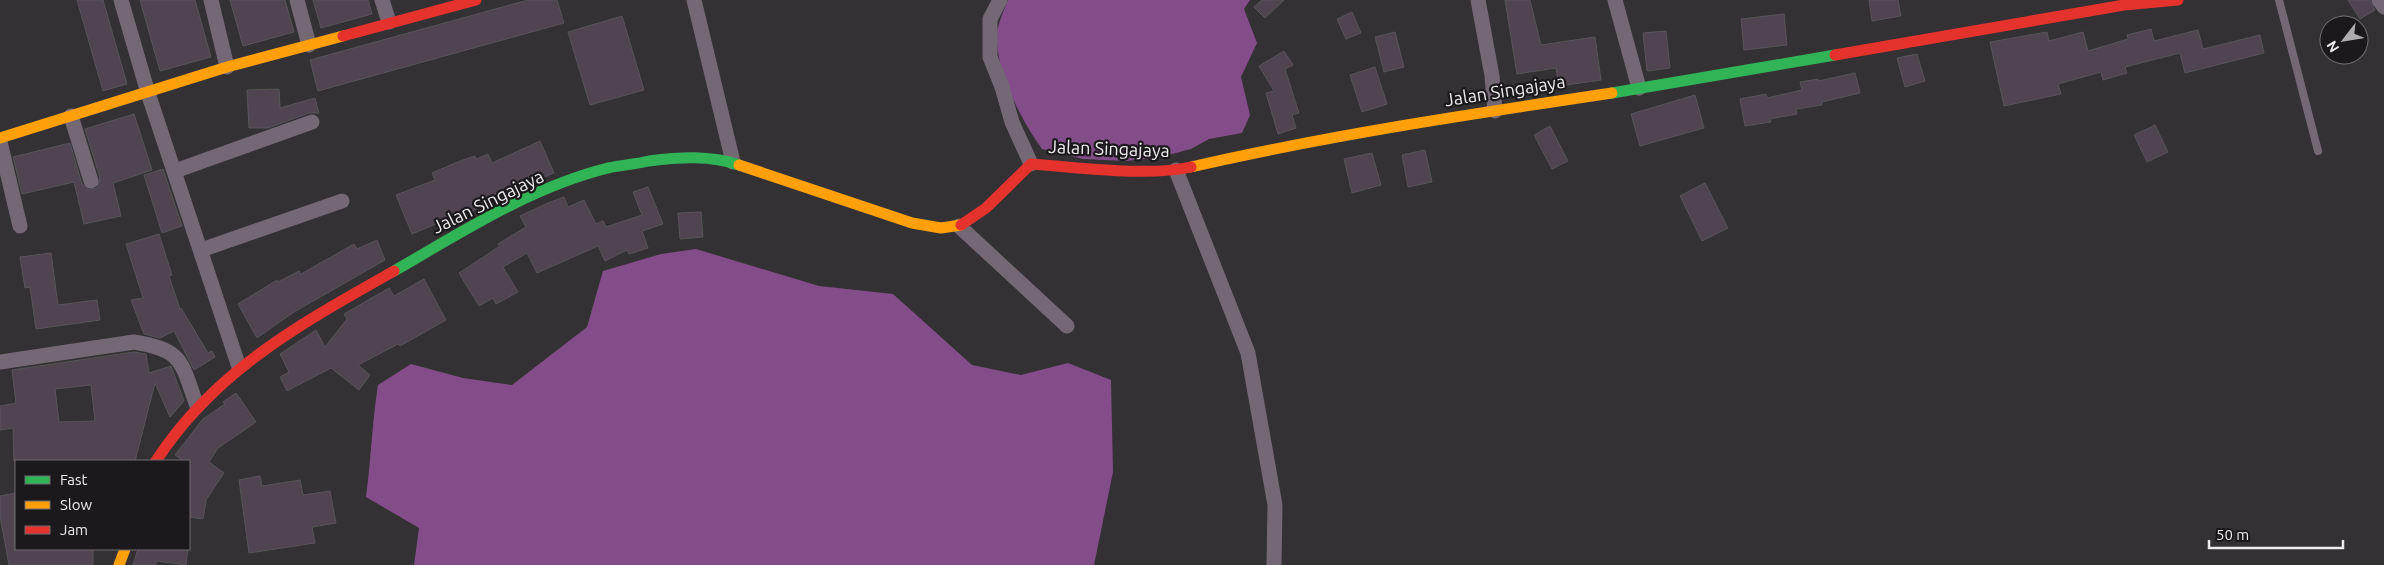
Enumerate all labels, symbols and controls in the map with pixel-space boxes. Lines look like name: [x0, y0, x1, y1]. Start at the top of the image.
north arrow: [2319, 15, 2369, 65]
text: N: [2323, 38, 2342, 55]
street label: Jalan Singajaya: [1443, 71, 1567, 109]
street label: Jalan Singajaya: [1048, 136, 1170, 160]
street label: Jalan Singajaya: [428, 165, 547, 237]
legend: [15, 460, 190, 550]
text: Fast: [60, 471, 88, 488]
text: Slow: [60, 496, 93, 513]
scale bar: [2209, 518, 2343, 550]
text: Jam: [60, 521, 88, 538]
text: 50 m: [2216, 526, 2249, 543]

